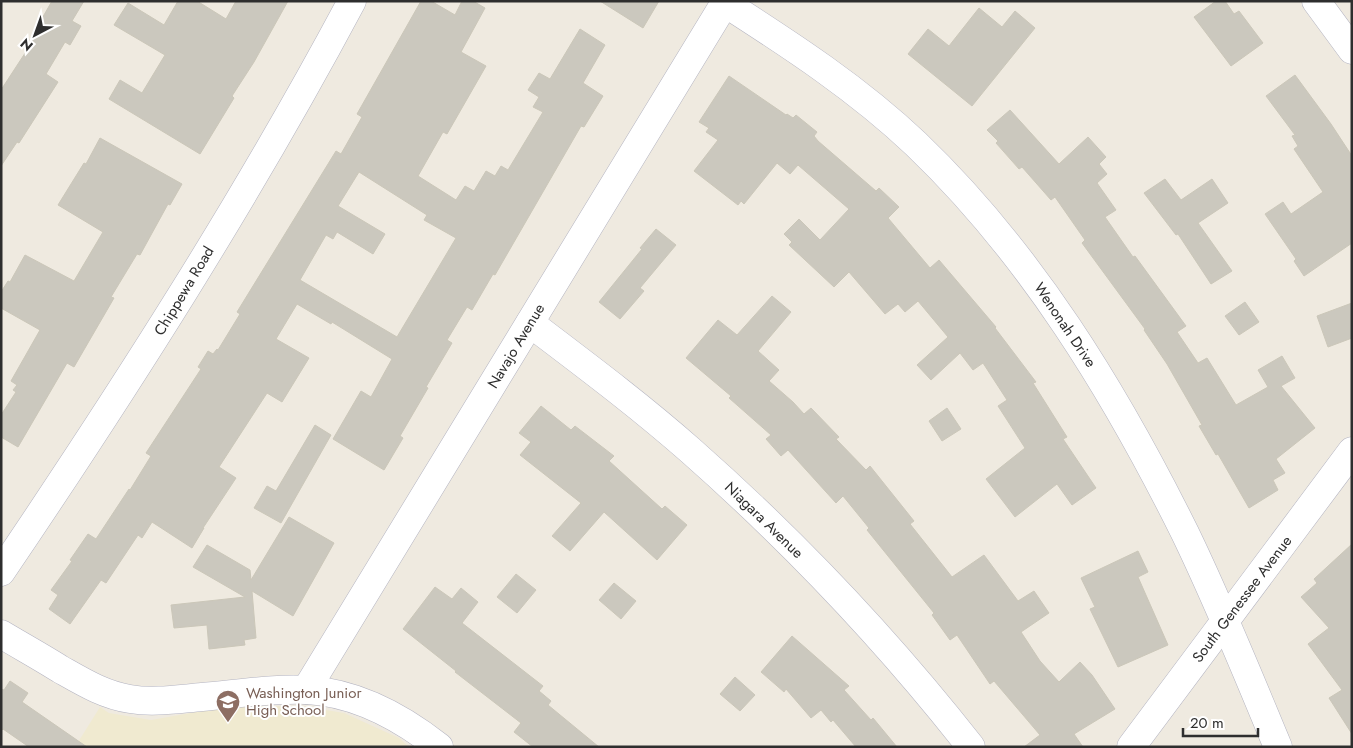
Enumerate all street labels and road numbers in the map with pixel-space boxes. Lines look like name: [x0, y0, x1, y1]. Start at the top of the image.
street label: Chippewa Road: [149, 242, 219, 340]
street label: Wenonah Drive: [1028, 278, 1102, 372]
street label: Navajo Avenue: [482, 299, 550, 393]
street label: Niagara Avenue: [720, 477, 809, 564]
street label: South Genessee Avenue: [1187, 531, 1297, 667]

